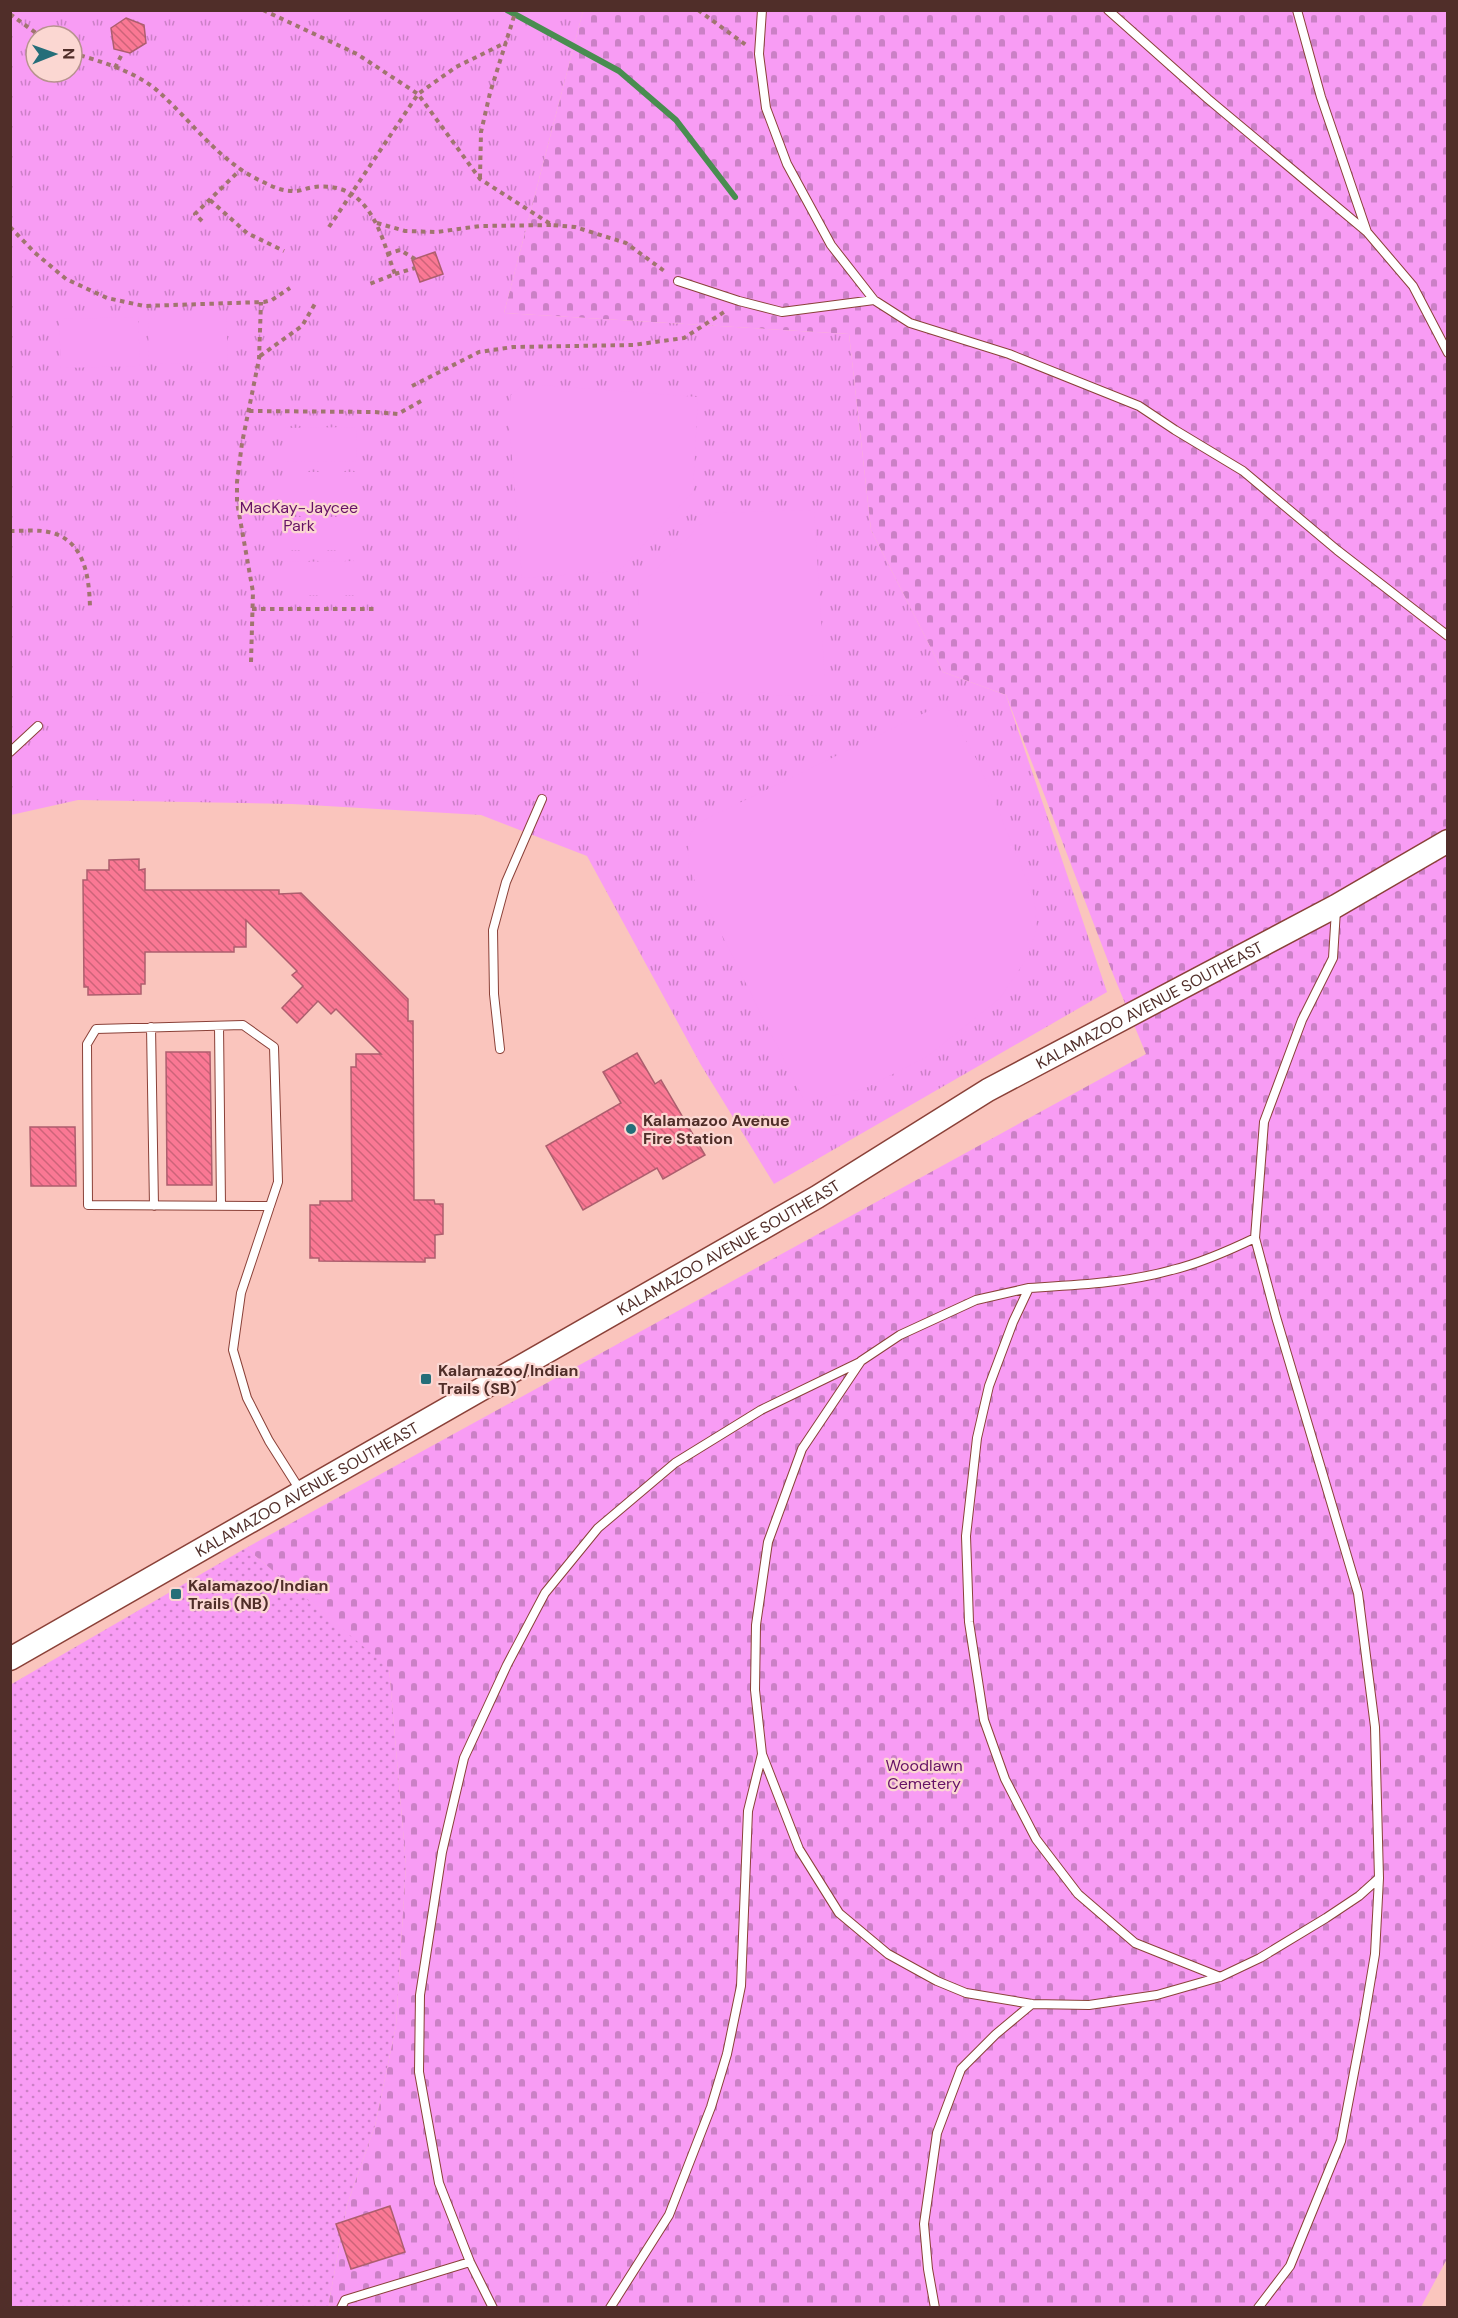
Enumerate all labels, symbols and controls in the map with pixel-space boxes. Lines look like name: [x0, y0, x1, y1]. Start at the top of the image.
north arrow: [24, 24, 84, 84]
text: N: [58, 48, 79, 60]
park label: MacKay-Jaycee Park: [240, 497, 358, 536]
street label: KALAMAZOO AVENUE SOUTHEAST: [1032, 936, 1266, 1073]
place label: Kalamazoo Avenue Fire Station: [643, 1110, 790, 1149]
marker: Kalamazoo Avenue Fire Station: [624, 1122, 638, 1136]
street label: KALAMAZOO AVENUE SOUTHEAST: [613, 1175, 844, 1320]
place label: Kalamazoo/Indian Trails (SB): [438, 1360, 578, 1399]
marker: Kalamazoo/Indian Trails (SB): [419, 1372, 433, 1386]
street label: KALAMAZOO AVENUE SOUTHEAST: [191, 1417, 422, 1561]
place label: Kalamazoo/Indian Trails (NB): [188, 1575, 328, 1614]
marker: Kalamazoo/Indian Trails (NB): [169, 1587, 183, 1601]
park label: Woodlawn Cemetery: [885, 1755, 963, 1794]

